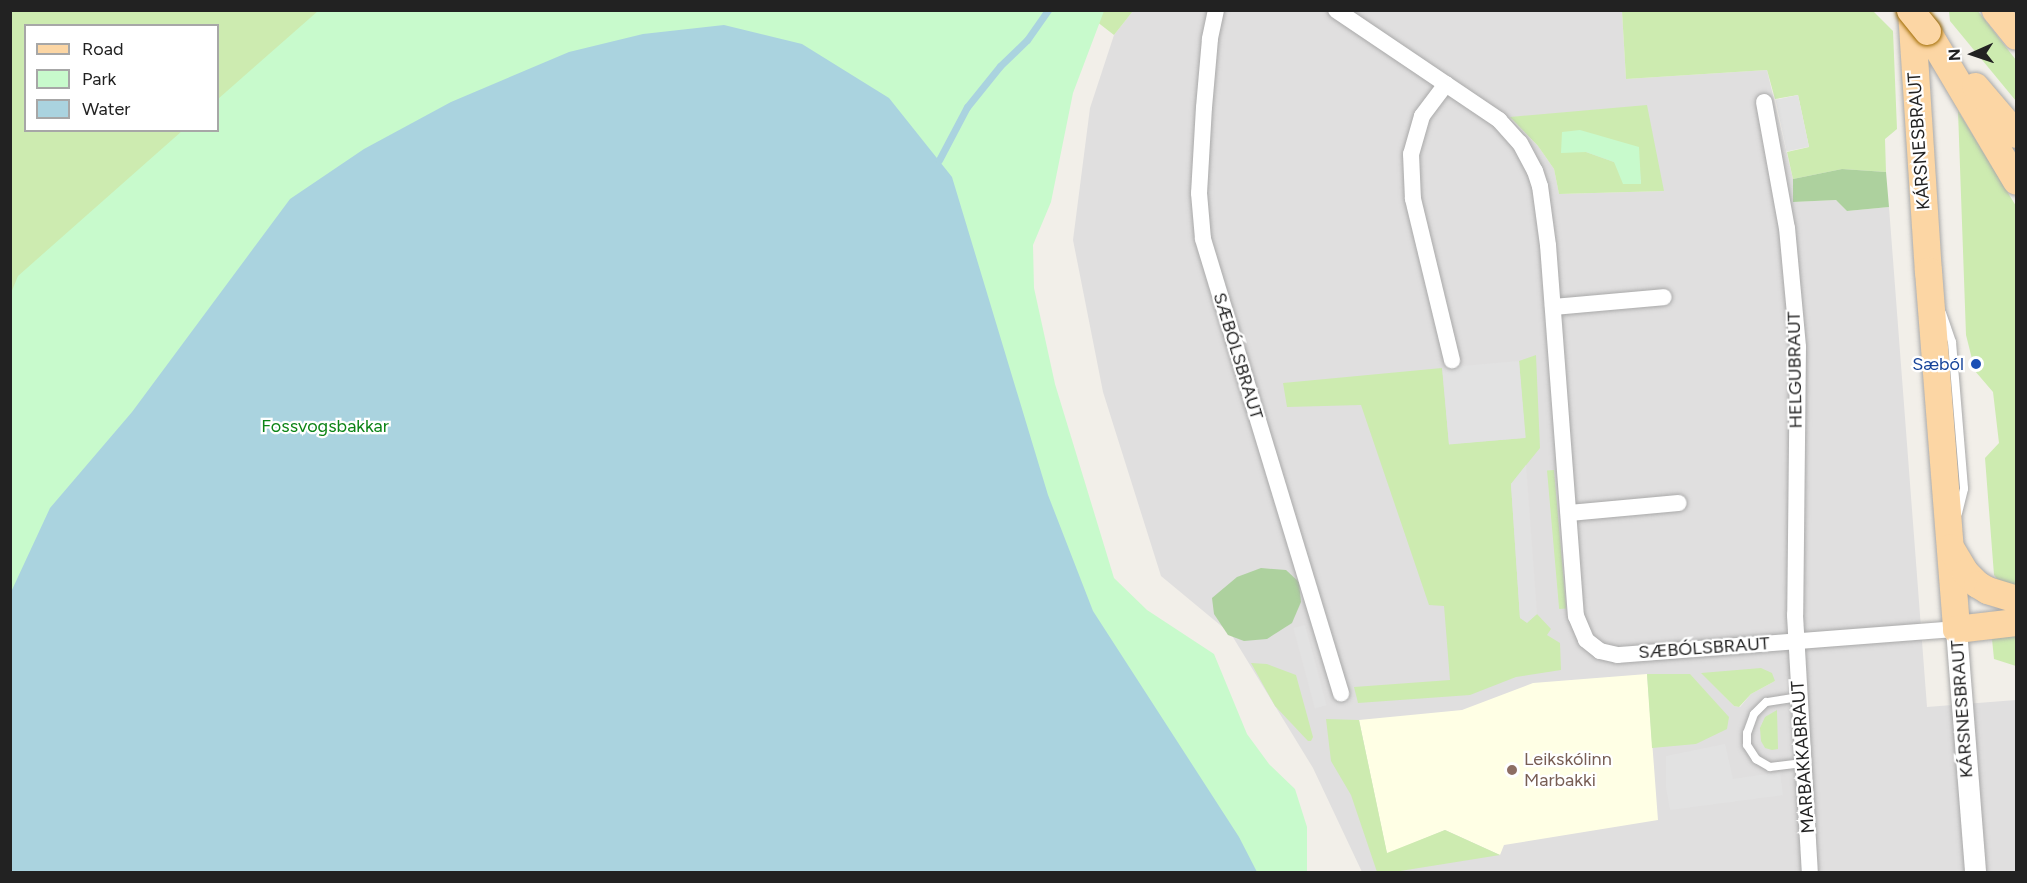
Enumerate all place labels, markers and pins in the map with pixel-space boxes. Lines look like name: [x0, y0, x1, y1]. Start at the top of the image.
place label: Sæból: [1912, 353, 1964, 375]
marker: Sæból: [1969, 357, 1983, 371]
place label: Leikskólinn Marbakki: [1524, 749, 1612, 792]
marker: Leikskólinn Marbakki: [1505, 763, 1519, 777]

